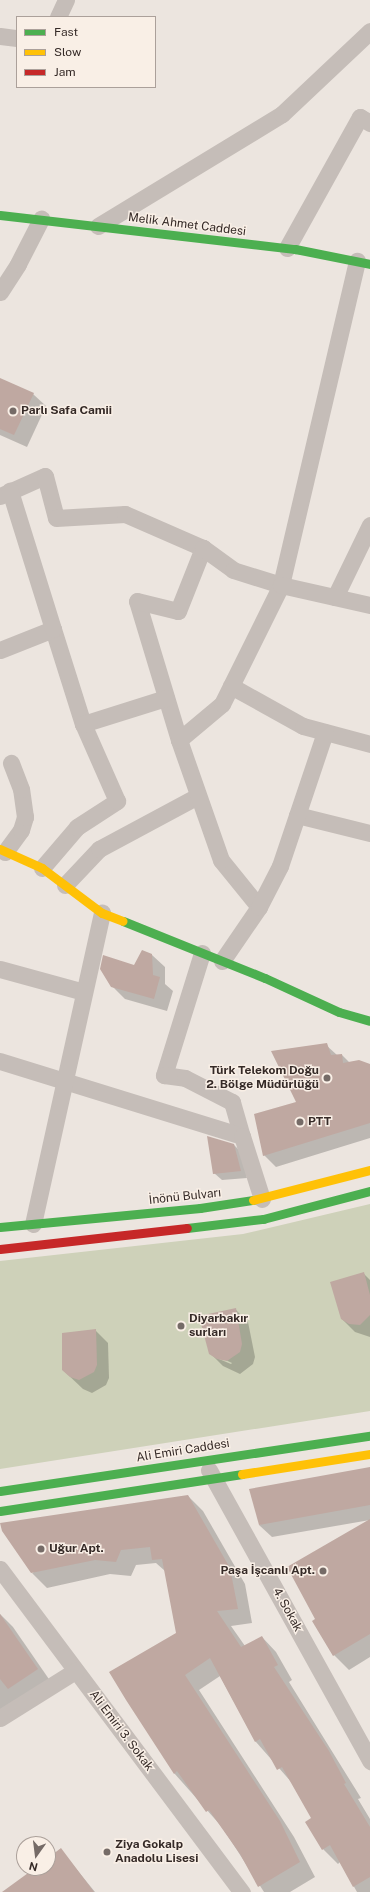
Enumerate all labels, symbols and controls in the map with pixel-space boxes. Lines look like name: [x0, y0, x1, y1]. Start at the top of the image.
legend: [16, 16, 156, 88]
text: Fast: [54, 25, 78, 39]
text: Slow: [54, 45, 81, 59]
text: Jam: [54, 65, 76, 79]
street label: Melik Ahmet Caddesi: [127, 211, 247, 239]
place label: Parlı Safa Camii: [21, 404, 112, 418]
marker: Parlı Safa Camii: [8, 406, 18, 416]
place label: Türk Telekom Doğu 2. Bölge Müdürlüğü: [206, 1064, 319, 1092]
marker: Türk Telekom Doğu 2. Bölge Müdürlüğü: [322, 1073, 332, 1083]
place label: PTT: [308, 1115, 331, 1129]
marker: PTT: [295, 1117, 305, 1127]
street label: İnönü Bulvarı: [148, 1186, 222, 1208]
place label: Diyarbakır surları: [189, 1312, 248, 1340]
marker: Diyarbakır surları: [176, 1321, 186, 1331]
street label: Ali Emiri Caddesi: [135, 1437, 231, 1465]
place label: Uğur Apt.: [49, 1542, 104, 1556]
marker: Uğur Apt.: [36, 1544, 46, 1554]
place label: Paşa İşcanlı Apt.: [220, 1564, 315, 1578]
marker: Paşa İşcanlı Apt.: [318, 1566, 328, 1576]
street label: 4. Sokak: [269, 1586, 305, 1634]
street label: Ali Emiri 3. Sokak: [86, 1688, 156, 1774]
north arrow: [16, 1836, 56, 1876]
place label: Ziya Gokalp Anadolu Lisesi: [115, 1838, 198, 1866]
marker: Ziya Gokalp Anadolu Lisesi: [102, 1847, 112, 1857]
text: N: [28, 1860, 39, 1874]

